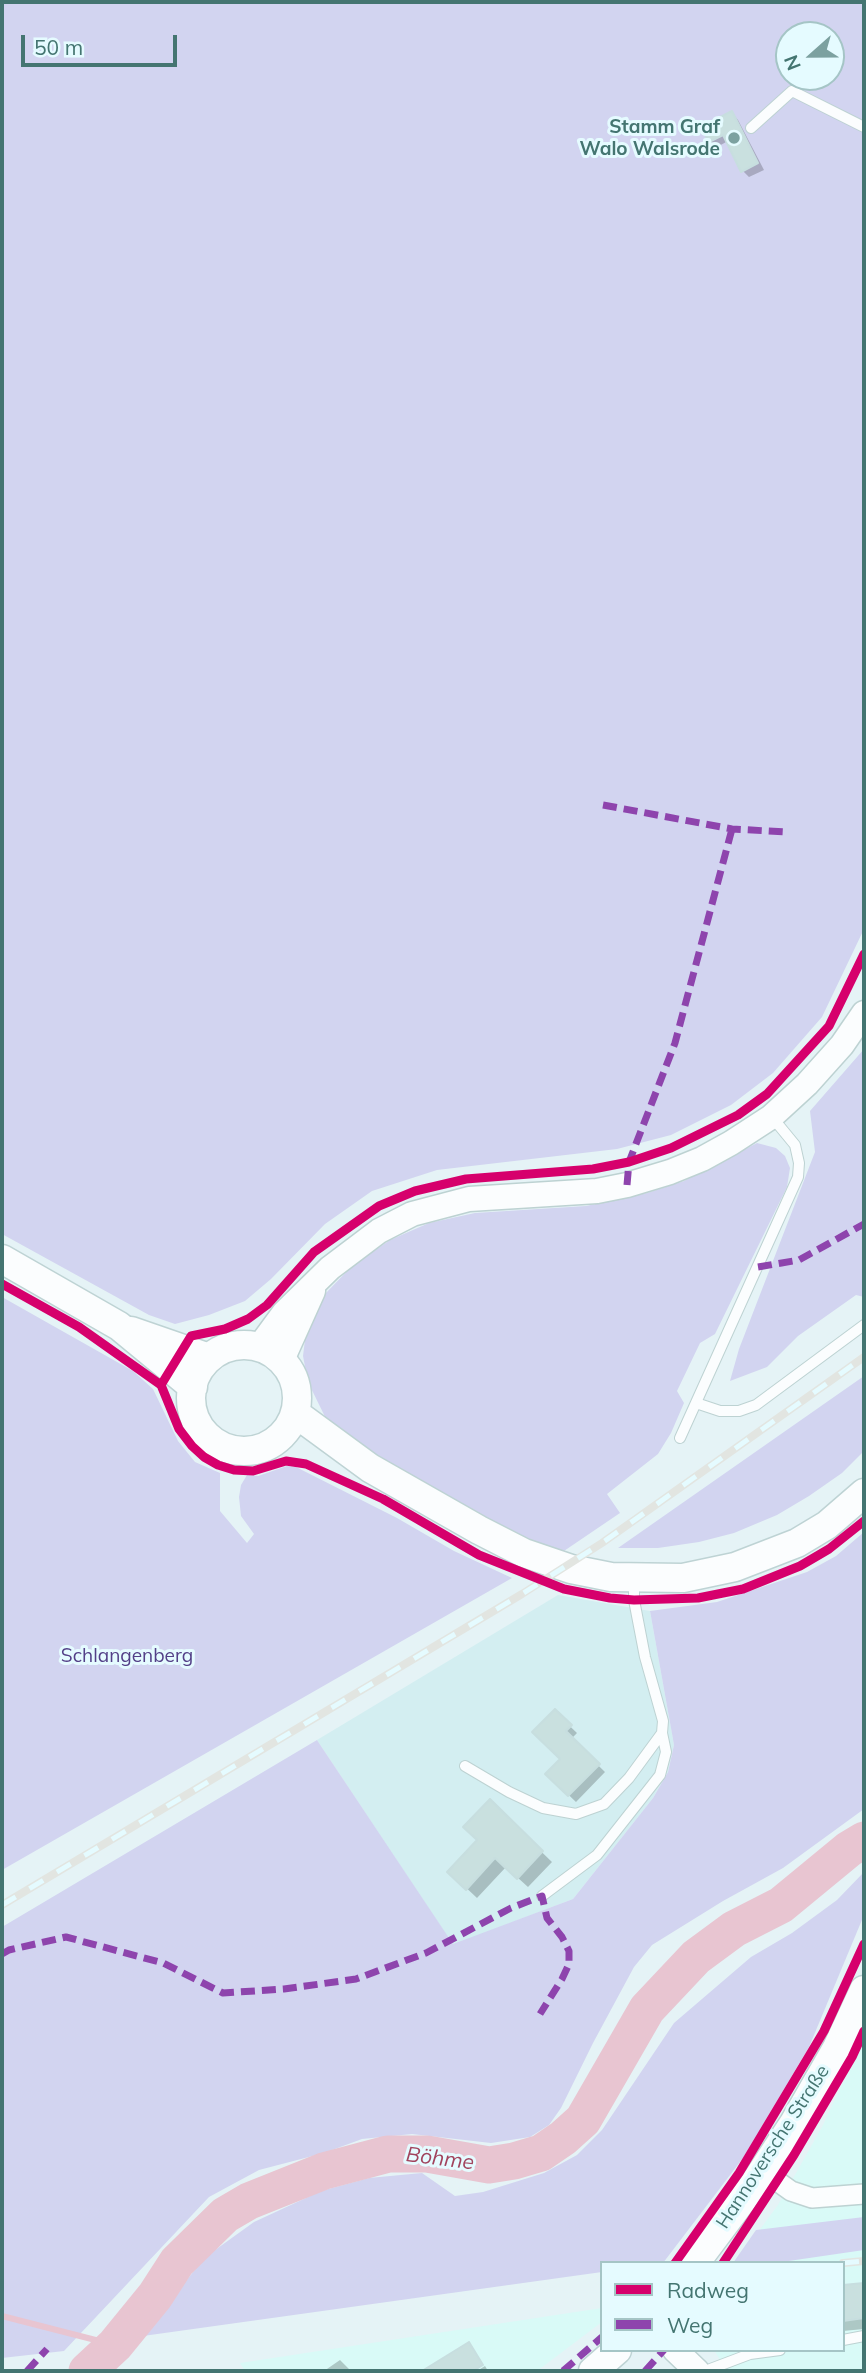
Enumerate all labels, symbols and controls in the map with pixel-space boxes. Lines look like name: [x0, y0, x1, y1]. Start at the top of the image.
scale bar: [24, 21, 180, 65]
north arrow: [775, 21, 845, 91]
text: 50 m: [34, 34, 83, 60]
text: N: [778, 52, 806, 74]
place label: Stamm Graf Walo Walsrode: [579, 116, 720, 160]
marker: Stamm Graf Walo Walsrode: [726, 130, 742, 146]
park label: Schlangenberg: [61, 1645, 193, 1667]
street label: Hannoversche Straße: [712, 2061, 834, 2233]
water label: Böhme: [405, 2142, 475, 2176]
legend: [600, 2261, 845, 2352]
text: Radweg: [667, 2277, 749, 2303]
text: Weg: [667, 2312, 713, 2338]

